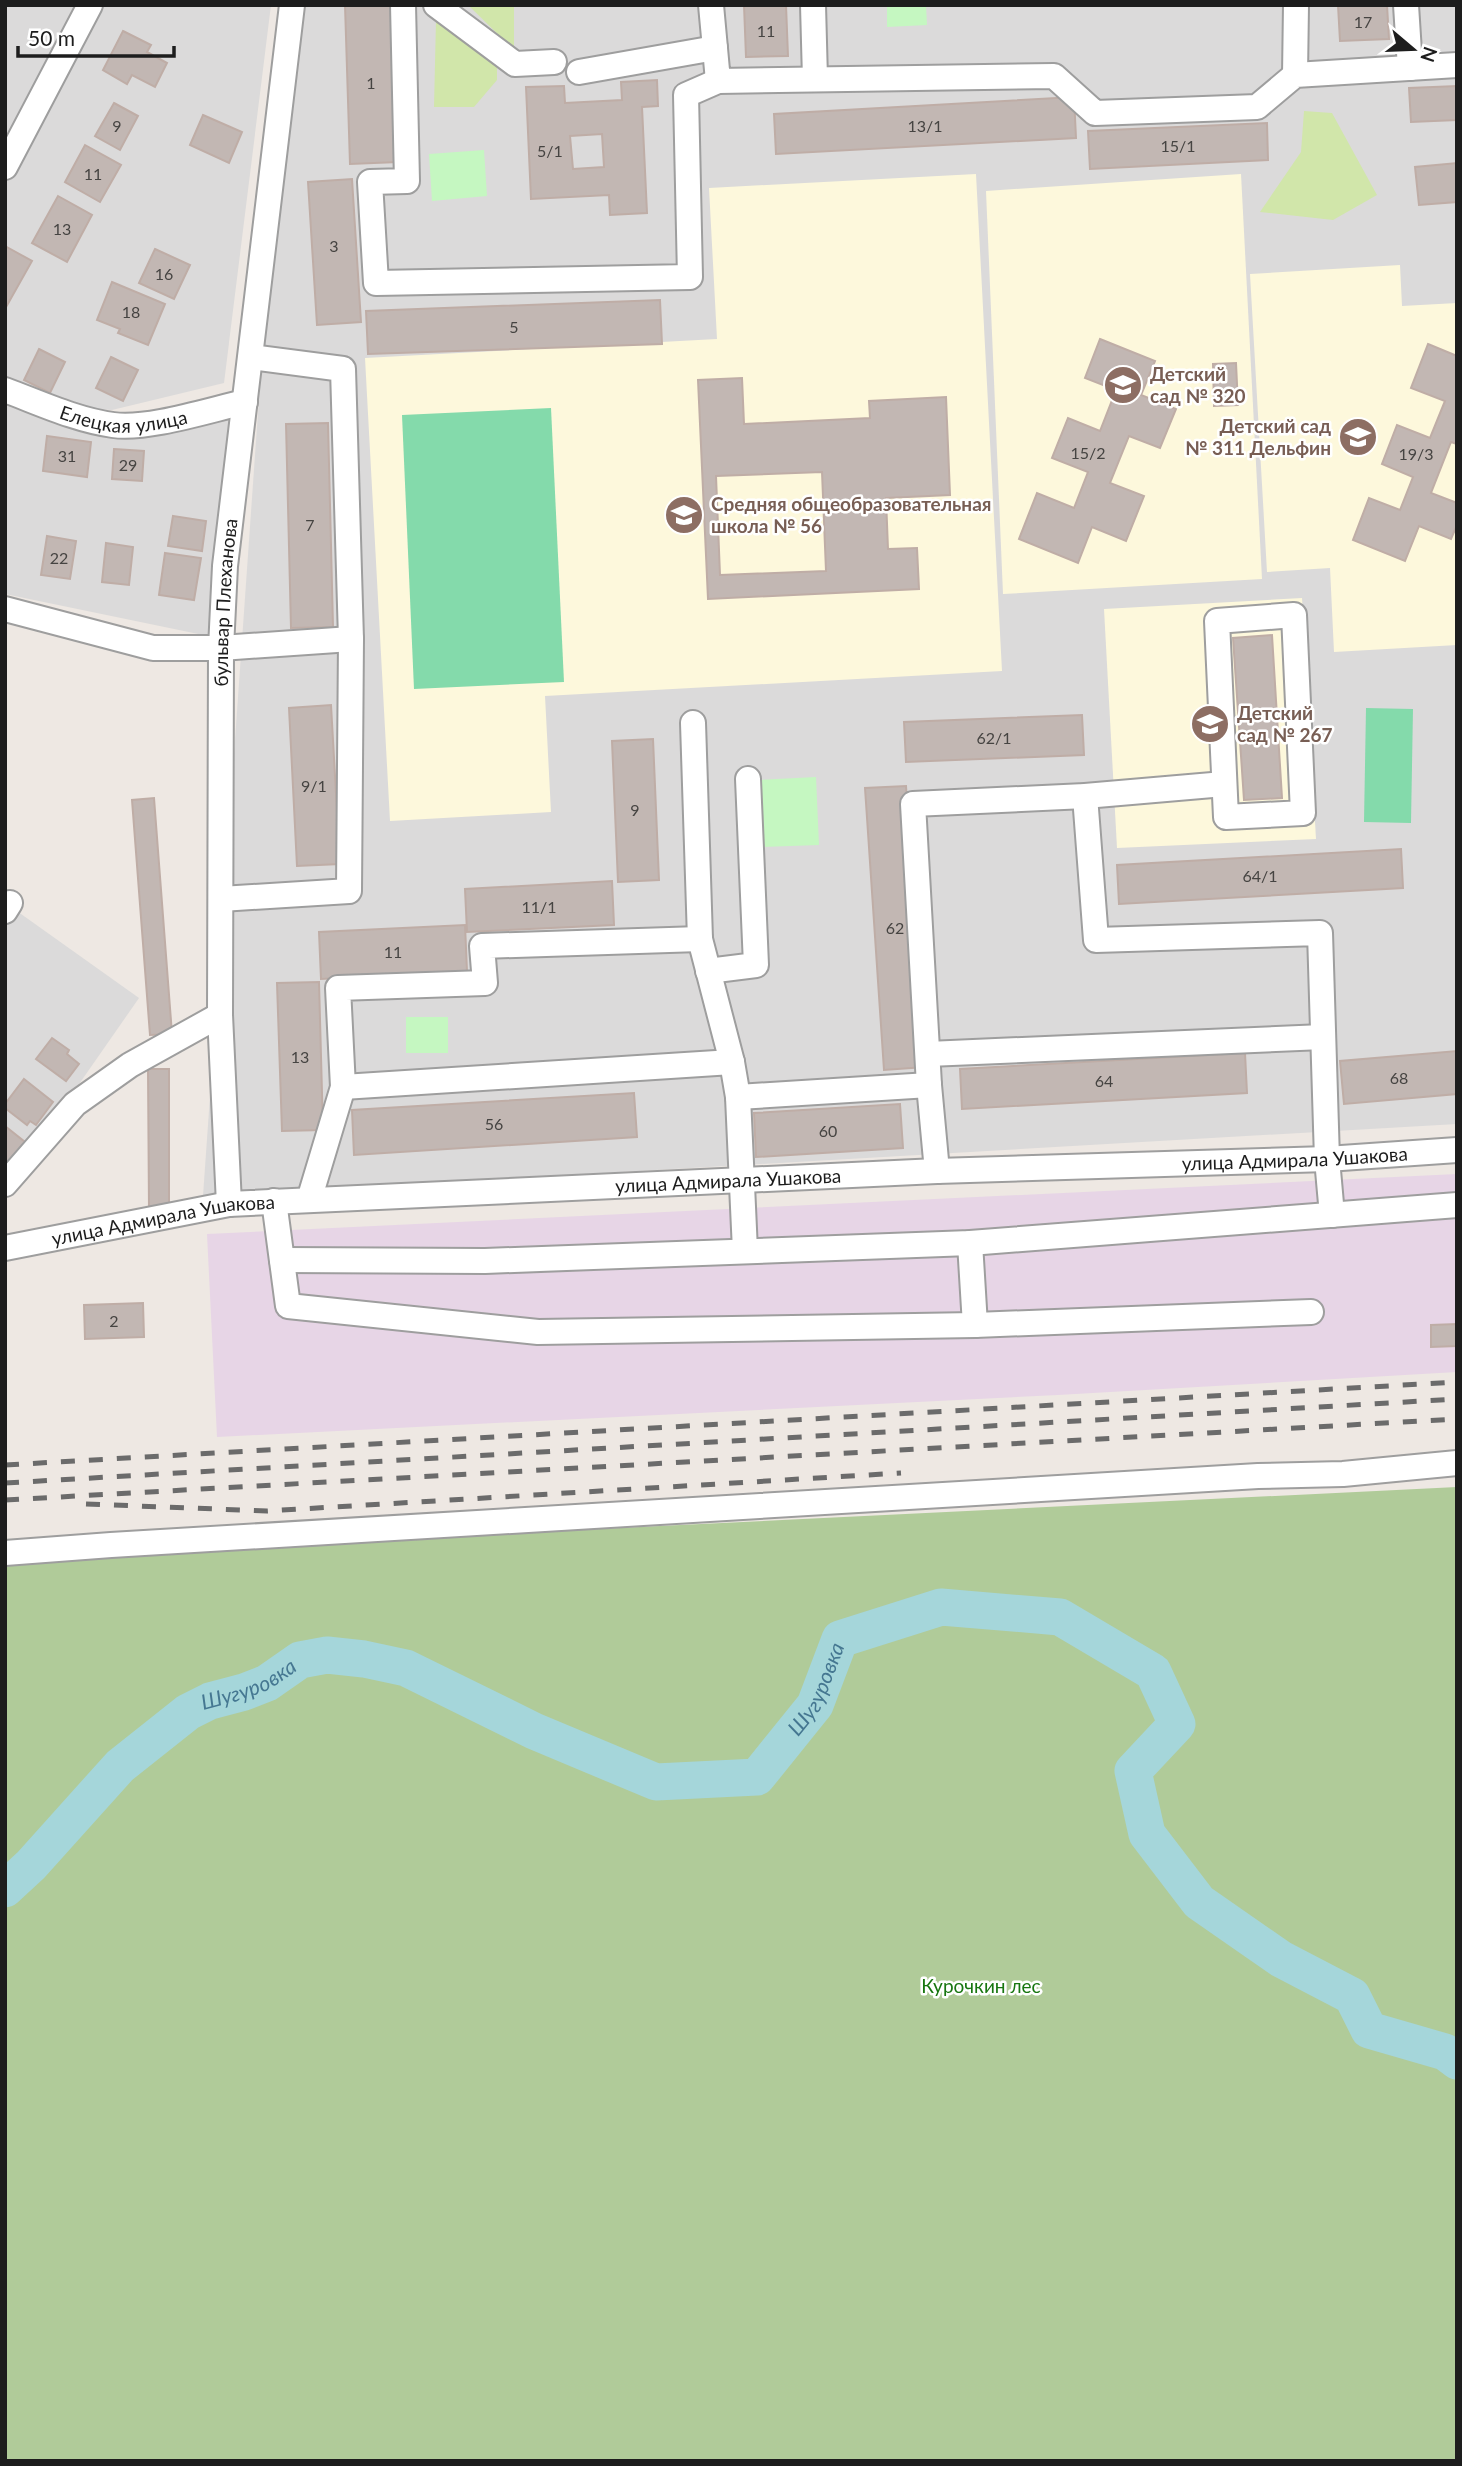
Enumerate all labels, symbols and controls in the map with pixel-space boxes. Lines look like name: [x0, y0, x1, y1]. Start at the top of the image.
house number: 17: [1354, 12, 1372, 31]
scale bar: [18, 14, 173, 58]
north arrow: [1378, 14, 1448, 84]
house number: 11: [757, 21, 775, 40]
text: 50 m: [28, 25, 75, 50]
text: N: [1416, 44, 1443, 65]
house number: 1: [366, 73, 376, 92]
house number: 9: [112, 116, 122, 135]
house number: 13/1: [907, 116, 943, 135]
house number: 15/1: [1160, 136, 1196, 155]
house number: 5/1: [537, 141, 563, 160]
house number: 11: [84, 164, 102, 183]
house number: 13: [53, 219, 71, 238]
house number: 3: [329, 236, 339, 255]
house number: 16: [155, 264, 173, 283]
house number: 18: [122, 302, 140, 321]
house number: 5: [509, 317, 519, 336]
place label: Детский сад № 320: [1150, 362, 1246, 407]
school or university icon: Детский сад № 320: [1102, 364, 1144, 406]
street label: Елецкая улица: [57, 400, 189, 437]
place label: Детский сад № 311 Дельфин: [1185, 414, 1331, 459]
school or university icon: Детский сад № 311 Дельфин: [1337, 416, 1379, 458]
house number: 15/2: [1070, 443, 1106, 462]
house number: 19/3: [1398, 444, 1434, 463]
house number: 31: [58, 446, 76, 465]
house number: 29: [119, 455, 137, 474]
place label: Средняя общеобразовательная школа № 56: [711, 492, 991, 537]
school or university icon: Средняя общеобразовательная школа № 56: [663, 494, 705, 536]
house number: 7: [305, 515, 315, 534]
street label: бульвар Плеханова: [209, 517, 242, 686]
house number: 22: [50, 548, 68, 567]
place label: Детский сад № 267: [1237, 701, 1333, 746]
school or university icon: Детский сад № 267: [1189, 703, 1231, 745]
house number: 62/1: [976, 728, 1012, 747]
house number: 9/1: [301, 776, 327, 795]
house number: 9: [630, 800, 640, 819]
house number: 64/1: [1242, 866, 1278, 885]
house number: 11/1: [521, 897, 557, 916]
house number: 62: [886, 918, 904, 937]
house number: 11: [384, 942, 402, 961]
house number: 13: [291, 1047, 309, 1066]
house number: 68: [1390, 1068, 1408, 1087]
house number: 64: [1095, 1071, 1113, 1090]
house number: 56: [485, 1114, 503, 1133]
house number: 60: [819, 1121, 837, 1140]
street label: улица Адмирала Ушакова: [1181, 1141, 1408, 1174]
street label: улица Адмирала Ушакова: [615, 1163, 842, 1197]
street label: улица Адмирала Ушакова: [50, 1190, 275, 1250]
house number: 2: [109, 1311, 119, 1330]
water label: Шугуровка: [782, 1639, 849, 1740]
water label: Шугуровка: [198, 1653, 300, 1714]
park label: Курочкин лес: [921, 1974, 1041, 1997]

